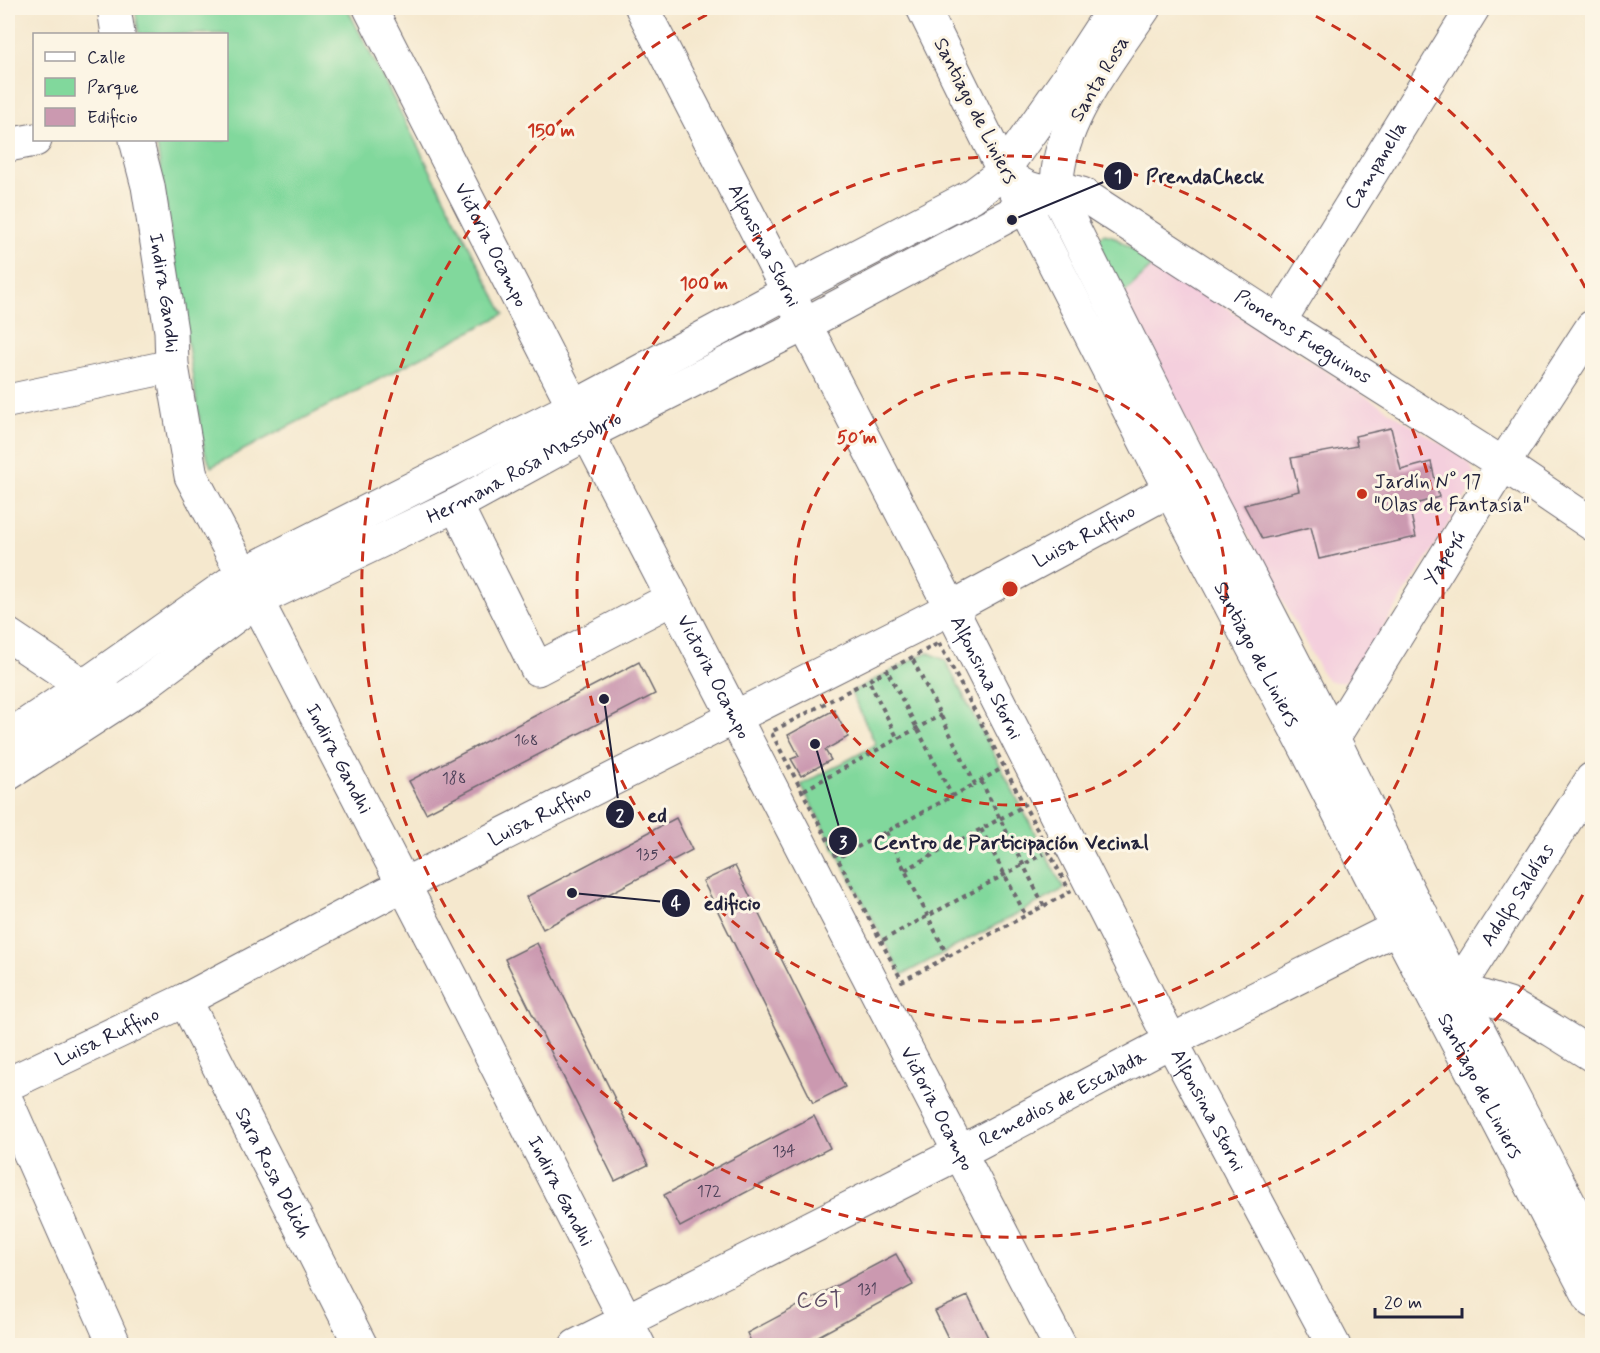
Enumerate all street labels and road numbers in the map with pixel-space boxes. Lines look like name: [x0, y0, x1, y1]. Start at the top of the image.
street label: Santa Rosa: [1064, 31, 1136, 127]
street label: Santiago de Liniers: [927, 33, 1023, 189]
street label: Campanella: [1338, 116, 1413, 215]
street label: Victoria Ocampo: [448, 178, 534, 312]
street label: Alfonsina Storni: [721, 179, 807, 312]
street label: Indira Gandhi: [142, 231, 185, 354]
street label: Pioneros Fueguinos: [1229, 283, 1377, 391]
street label: Hermana Rosa Massobrio: [422, 405, 626, 531]
street label: Luisa Ruffino: [1029, 498, 1140, 575]
street label: Yapeyú: [1417, 526, 1472, 591]
street label: Santiago de Liniers: [1207, 577, 1306, 731]
street label: Victoria Ocampo: [670, 610, 757, 744]
street label: Alfonsina Storni: [944, 611, 1029, 744]
street label: Indira Gandhi: [299, 699, 378, 819]
street label: Luisa Ruffino: [484, 778, 596, 853]
street label: Adolfo Saldías: [1474, 838, 1561, 951]
street label: Luisa Ruffino: [51, 1001, 164, 1073]
street label: Santiago de Liniers: [1431, 1008, 1529, 1163]
street label: Victoria Ocampo: [894, 1042, 981, 1175]
street label: Remedios de Escalada: [974, 1042, 1152, 1154]
street label: Alfonsina Storni: [1164, 1044, 1252, 1176]
street label: Sara Rosa Delich: [228, 1103, 318, 1243]
street label: Indira Gandhi: [521, 1131, 600, 1251]

